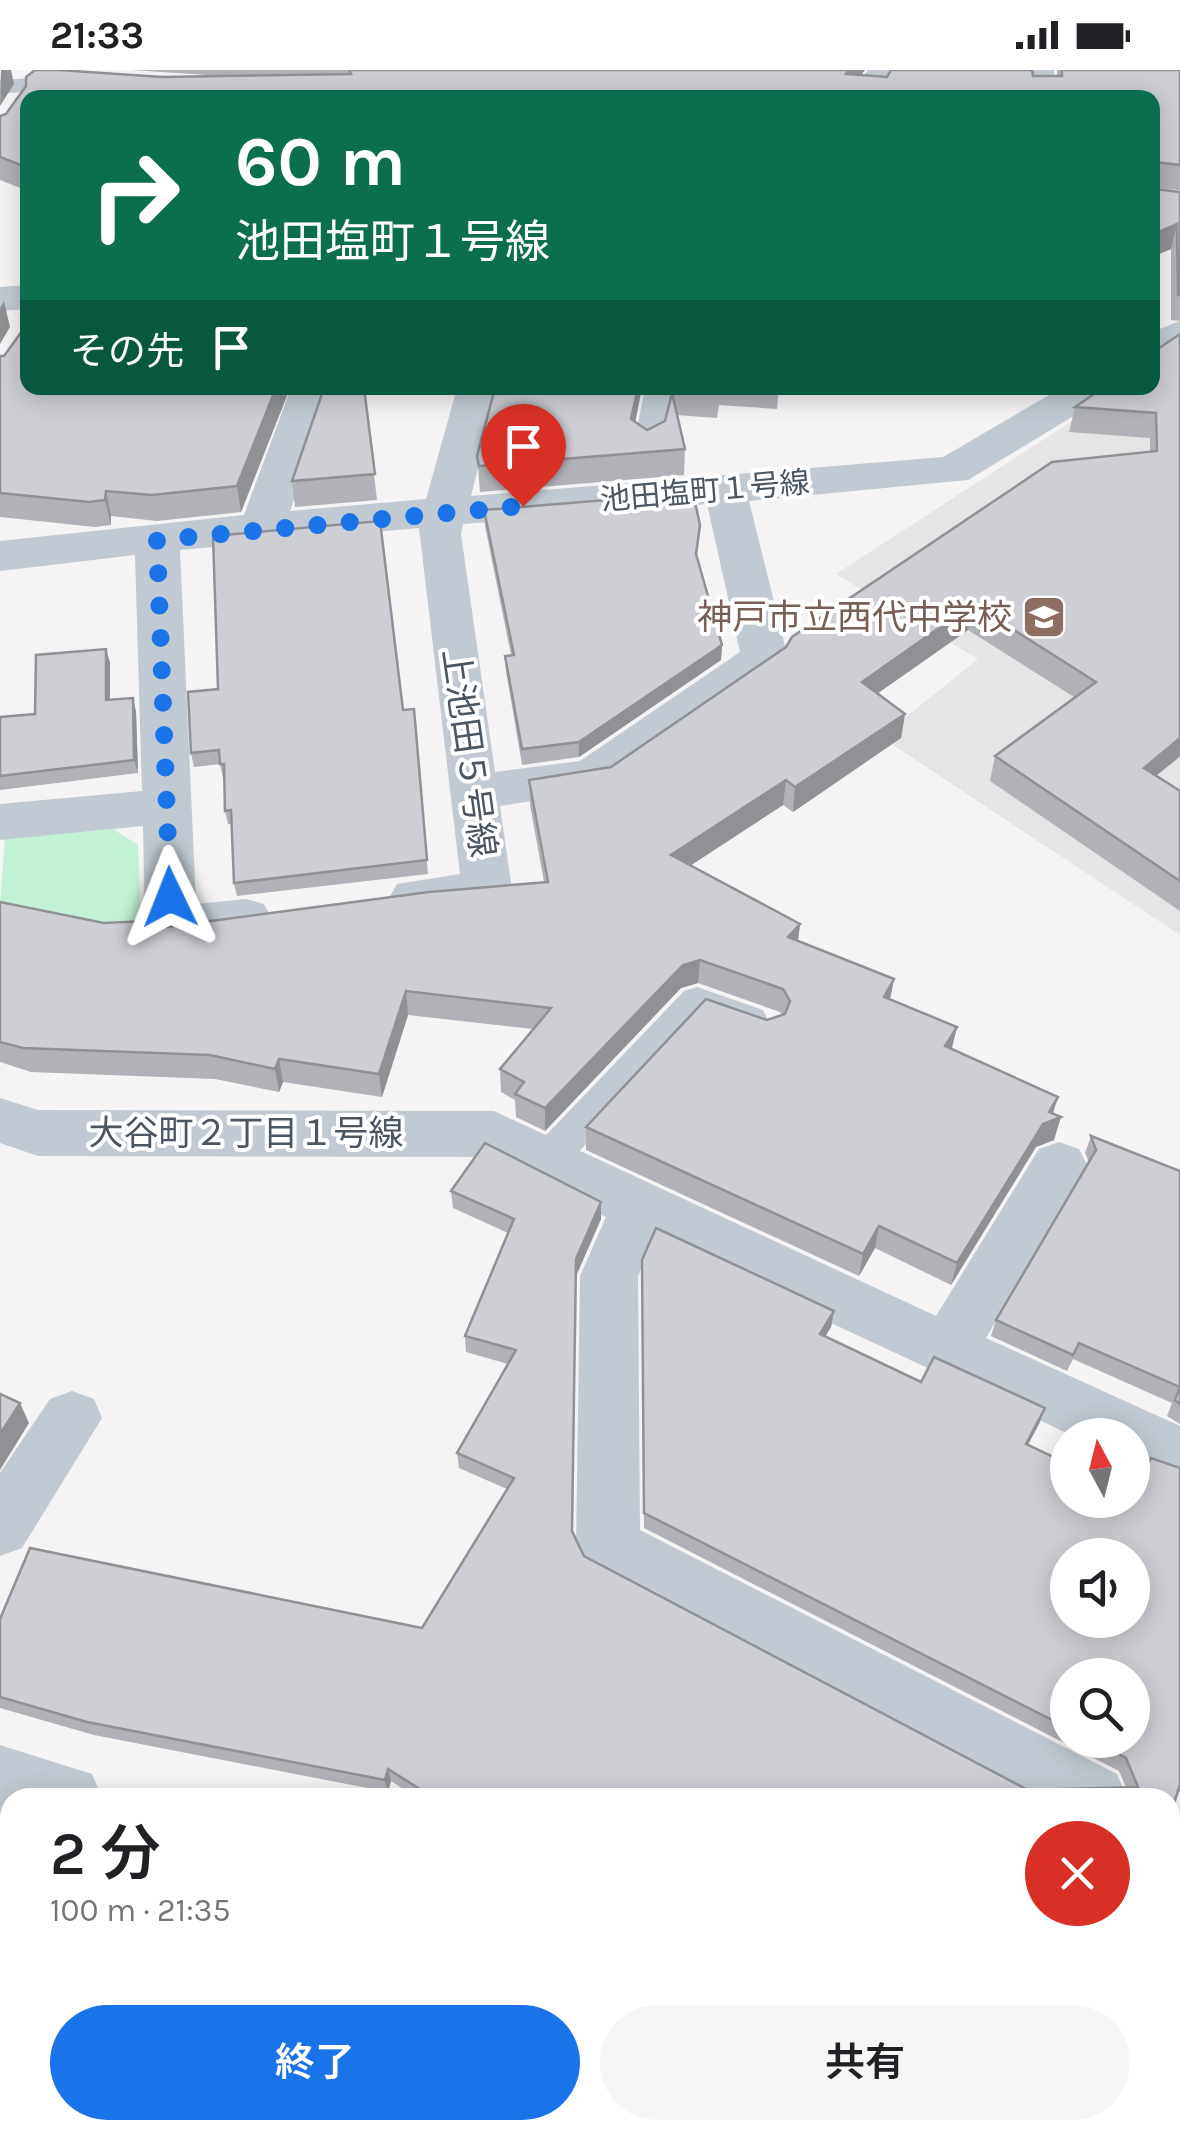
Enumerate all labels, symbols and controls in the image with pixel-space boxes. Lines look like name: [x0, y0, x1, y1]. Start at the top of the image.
text: 21:33: [50, 13, 144, 58]
text: 60 m: [235, 121, 406, 203]
icon: right: [70, 130, 200, 260]
text: 池田塩町１号線: [235, 216, 550, 268]
icon: arrive: [204, 320, 259, 375]
text: その先: [70, 329, 184, 374]
pin: [481, 404, 566, 507]
icon: arrive: [496, 419, 551, 474]
street label: 池田塩町１号線: [599, 464, 811, 518]
school or university icon: 神戸市立西代中学校: [1021, 594, 1067, 640]
place label: 神戸市立西代中学校: [697, 597, 1012, 638]
street label: 上池田５号線: [434, 646, 504, 860]
position arrow: [118, 845, 222, 949]
street label: 大谷町２丁目１号線: [88, 1113, 404, 1154]
north arrow: [1050, 1418, 1150, 1518]
map controls: [1050, 1418, 1150, 1758]
button: sound: [1050, 1538, 1150, 1638]
button: search: [1050, 1658, 1150, 1758]
text: 2 分: [50, 1819, 161, 1889]
button: close: [1025, 1821, 1130, 1926]
text: 100 m · 21:35: [50, 1892, 230, 1929]
button: 終了: [50, 2005, 580, 2120]
button: 共有: [600, 2005, 1130, 2120]

